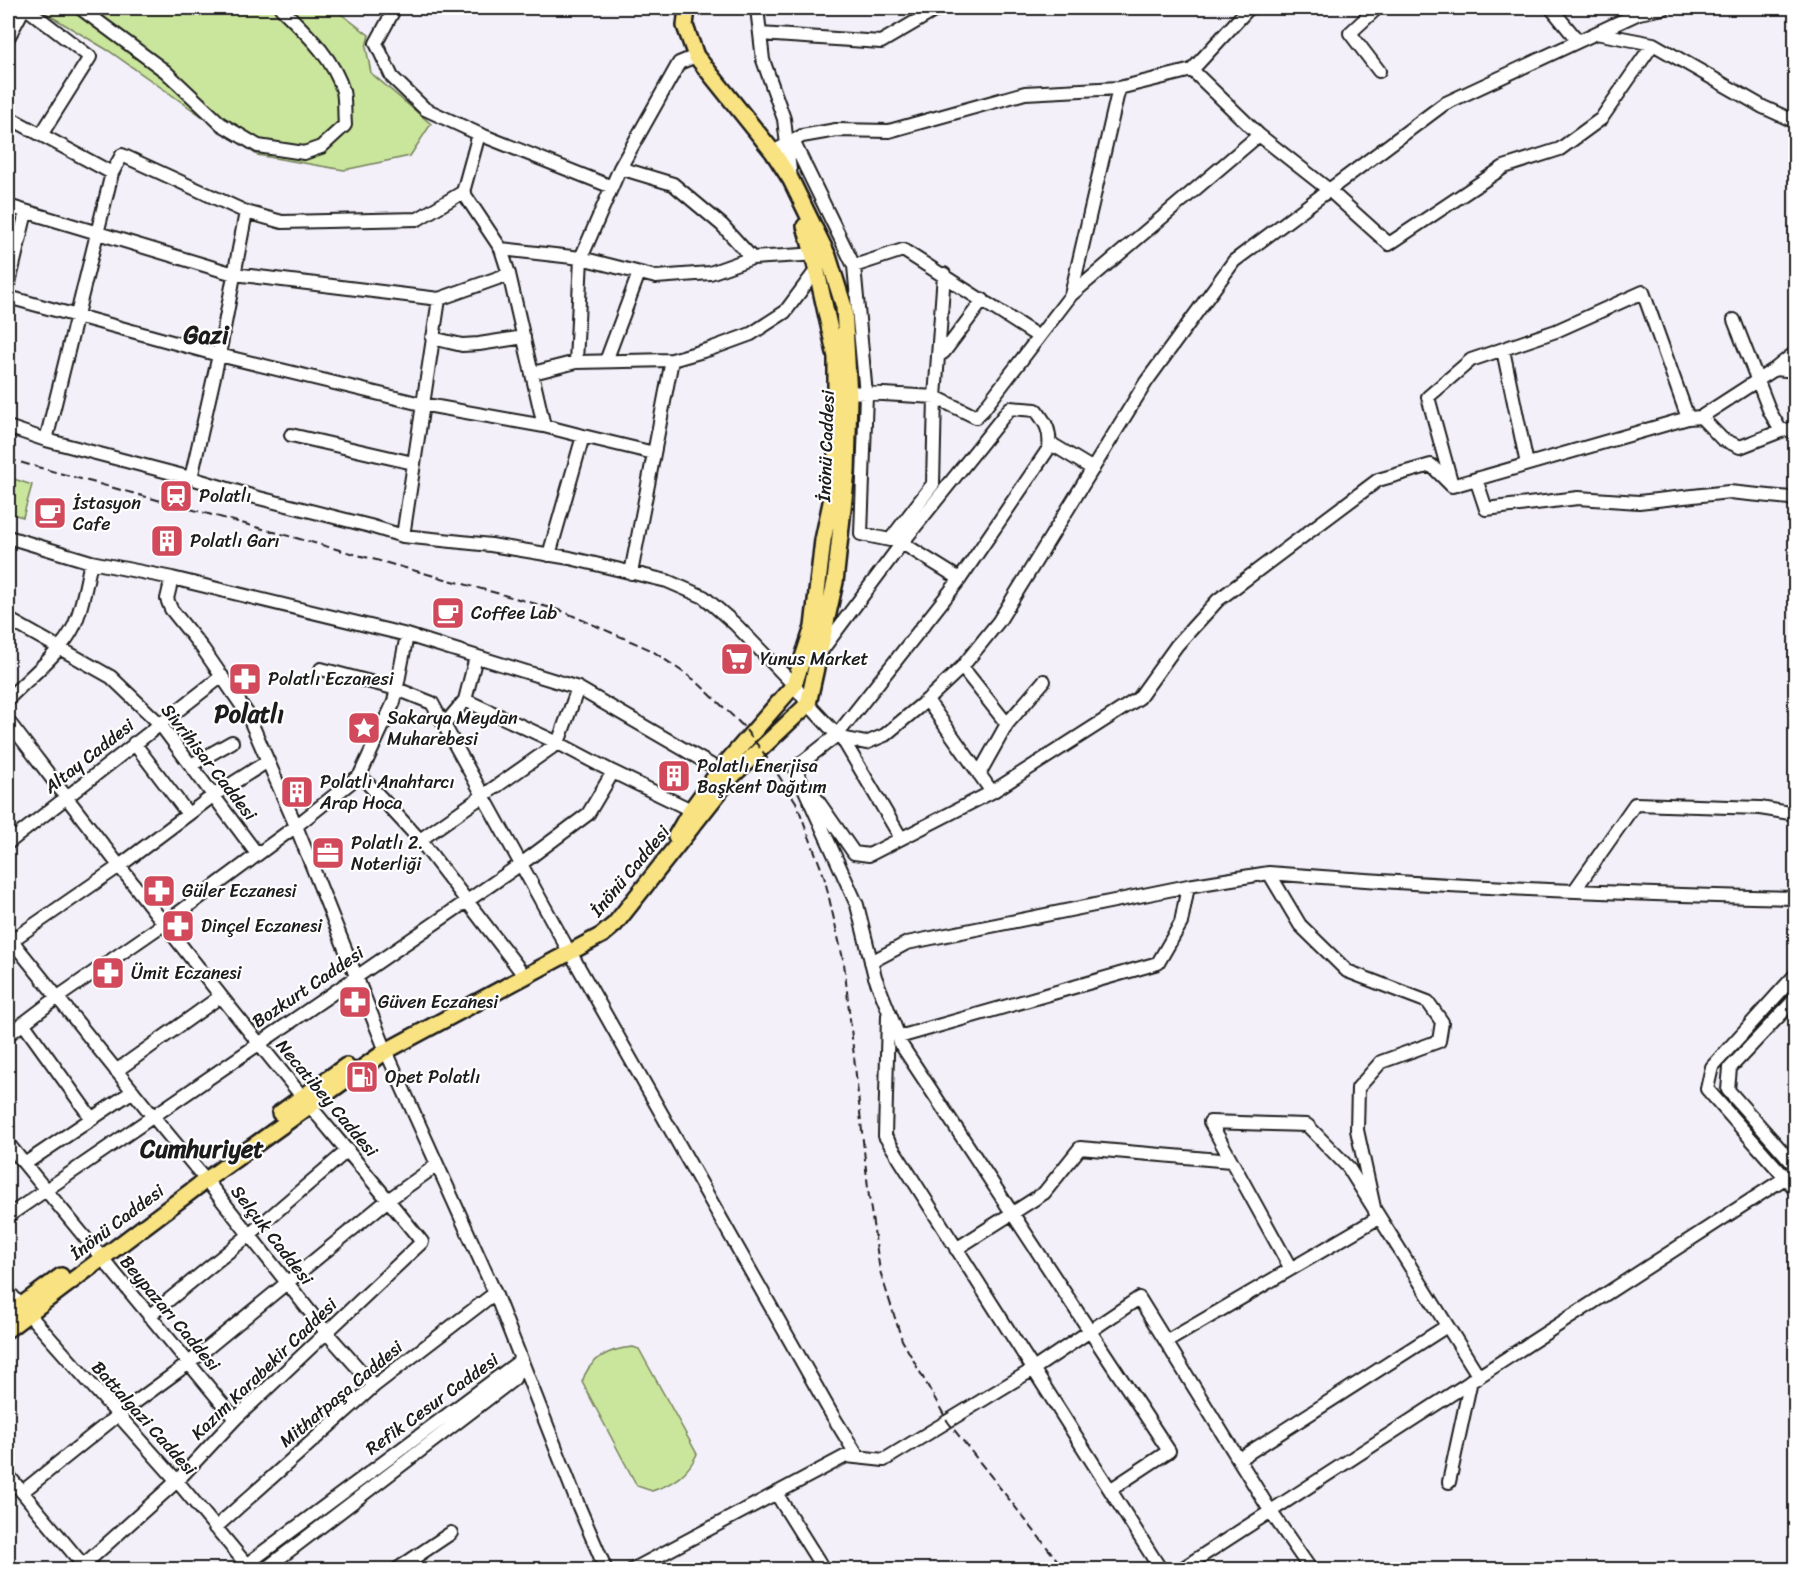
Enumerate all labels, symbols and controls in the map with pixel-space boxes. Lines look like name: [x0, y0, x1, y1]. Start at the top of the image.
district label: Gazi: [183, 314, 230, 356]
street label: İnönü Caddesi: [808, 389, 844, 503]
station icon: Polatlı: [158, 478, 194, 514]
place label: Polatlı: [199, 480, 251, 512]
place label: İstasyon Cafe: [72, 487, 141, 540]
cafe icon: İstasyon Cafe: [32, 495, 68, 531]
building icon: Polatlı Garı: [149, 523, 185, 559]
place label: Polatlı Garı: [190, 525, 280, 557]
cafe icon: Coffee Lab: [430, 595, 466, 631]
place label: Coffee Lab: [471, 597, 557, 629]
supermarket icon: Yunus Market: [719, 641, 755, 677]
place label: Yunus Market: [760, 643, 869, 675]
pharmacy icon: Polatlı Eczanesi: [227, 661, 263, 697]
place label: Polatlı Eczanesi: [268, 663, 395, 695]
district label: Polatlı: [214, 693, 284, 735]
street label: Sivrihisar Caddesi: [153, 696, 266, 829]
place label: Sakarya Meydan Muharebesi: [387, 702, 518, 755]
street label: Altay Caddesi: [36, 710, 142, 802]
place icon: Sakarya Meydan Muharebesi: [346, 710, 382, 746]
place label: Polatlı Enerjisa Başkent Dağıtım: [697, 750, 827, 803]
building icon: Polatlı Enerjisa Başkent Dağıtım: [656, 758, 692, 794]
place label: Polatlı Anahtarcı Arap Hoca: [319, 766, 455, 819]
building icon: Polatlı Anahtarcı Arap Hoca: [279, 774, 315, 810]
street label: İnönü Caddesi: [581, 817, 679, 925]
place label: Polatlı 2. Noterliği: [351, 827, 424, 880]
office icon: Polatlı 2. Noterliği: [310, 835, 346, 871]
pharmacy icon: Güler Eczanesi: [141, 873, 177, 909]
place label: Güler Eczanesi: [182, 875, 298, 907]
pharmacy icon: Dinçel Eczanesi: [160, 908, 196, 944]
place label: Dinçel Eczanesi: [201, 910, 323, 942]
street label: Bozkurt Caddesi: [245, 937, 372, 1037]
pharmacy icon: Ümit Eczanesi: [90, 955, 126, 991]
place label: Ümit Eczanesi: [131, 957, 243, 989]
pharmacy icon: Güven Eczanesi: [337, 984, 373, 1020]
place label: Güven Eczanesi: [378, 986, 499, 1018]
street label: Necatibey Caddesi: [268, 1032, 387, 1165]
fuel station icon: Opet Polatlı: [344, 1059, 380, 1095]
place label: Opet Polatlı: [385, 1061, 480, 1093]
district label: Cumhuriyet: [139, 1128, 264, 1170]
street label: İnönü Caddesi: [62, 1175, 172, 1269]
street label: Selçuk Caddesi: [222, 1178, 322, 1293]
street label: Beypazarı Caddesi: [111, 1248, 229, 1379]
street label: Kazım Karabekir Caddesi: [183, 1289, 346, 1448]
street label: Mithatpaşa Caddesi: [272, 1332, 411, 1456]
street label: Refik Cesur Caddesi: [358, 1344, 506, 1464]
street label: Battalgazi Caddesi: [83, 1353, 205, 1484]

